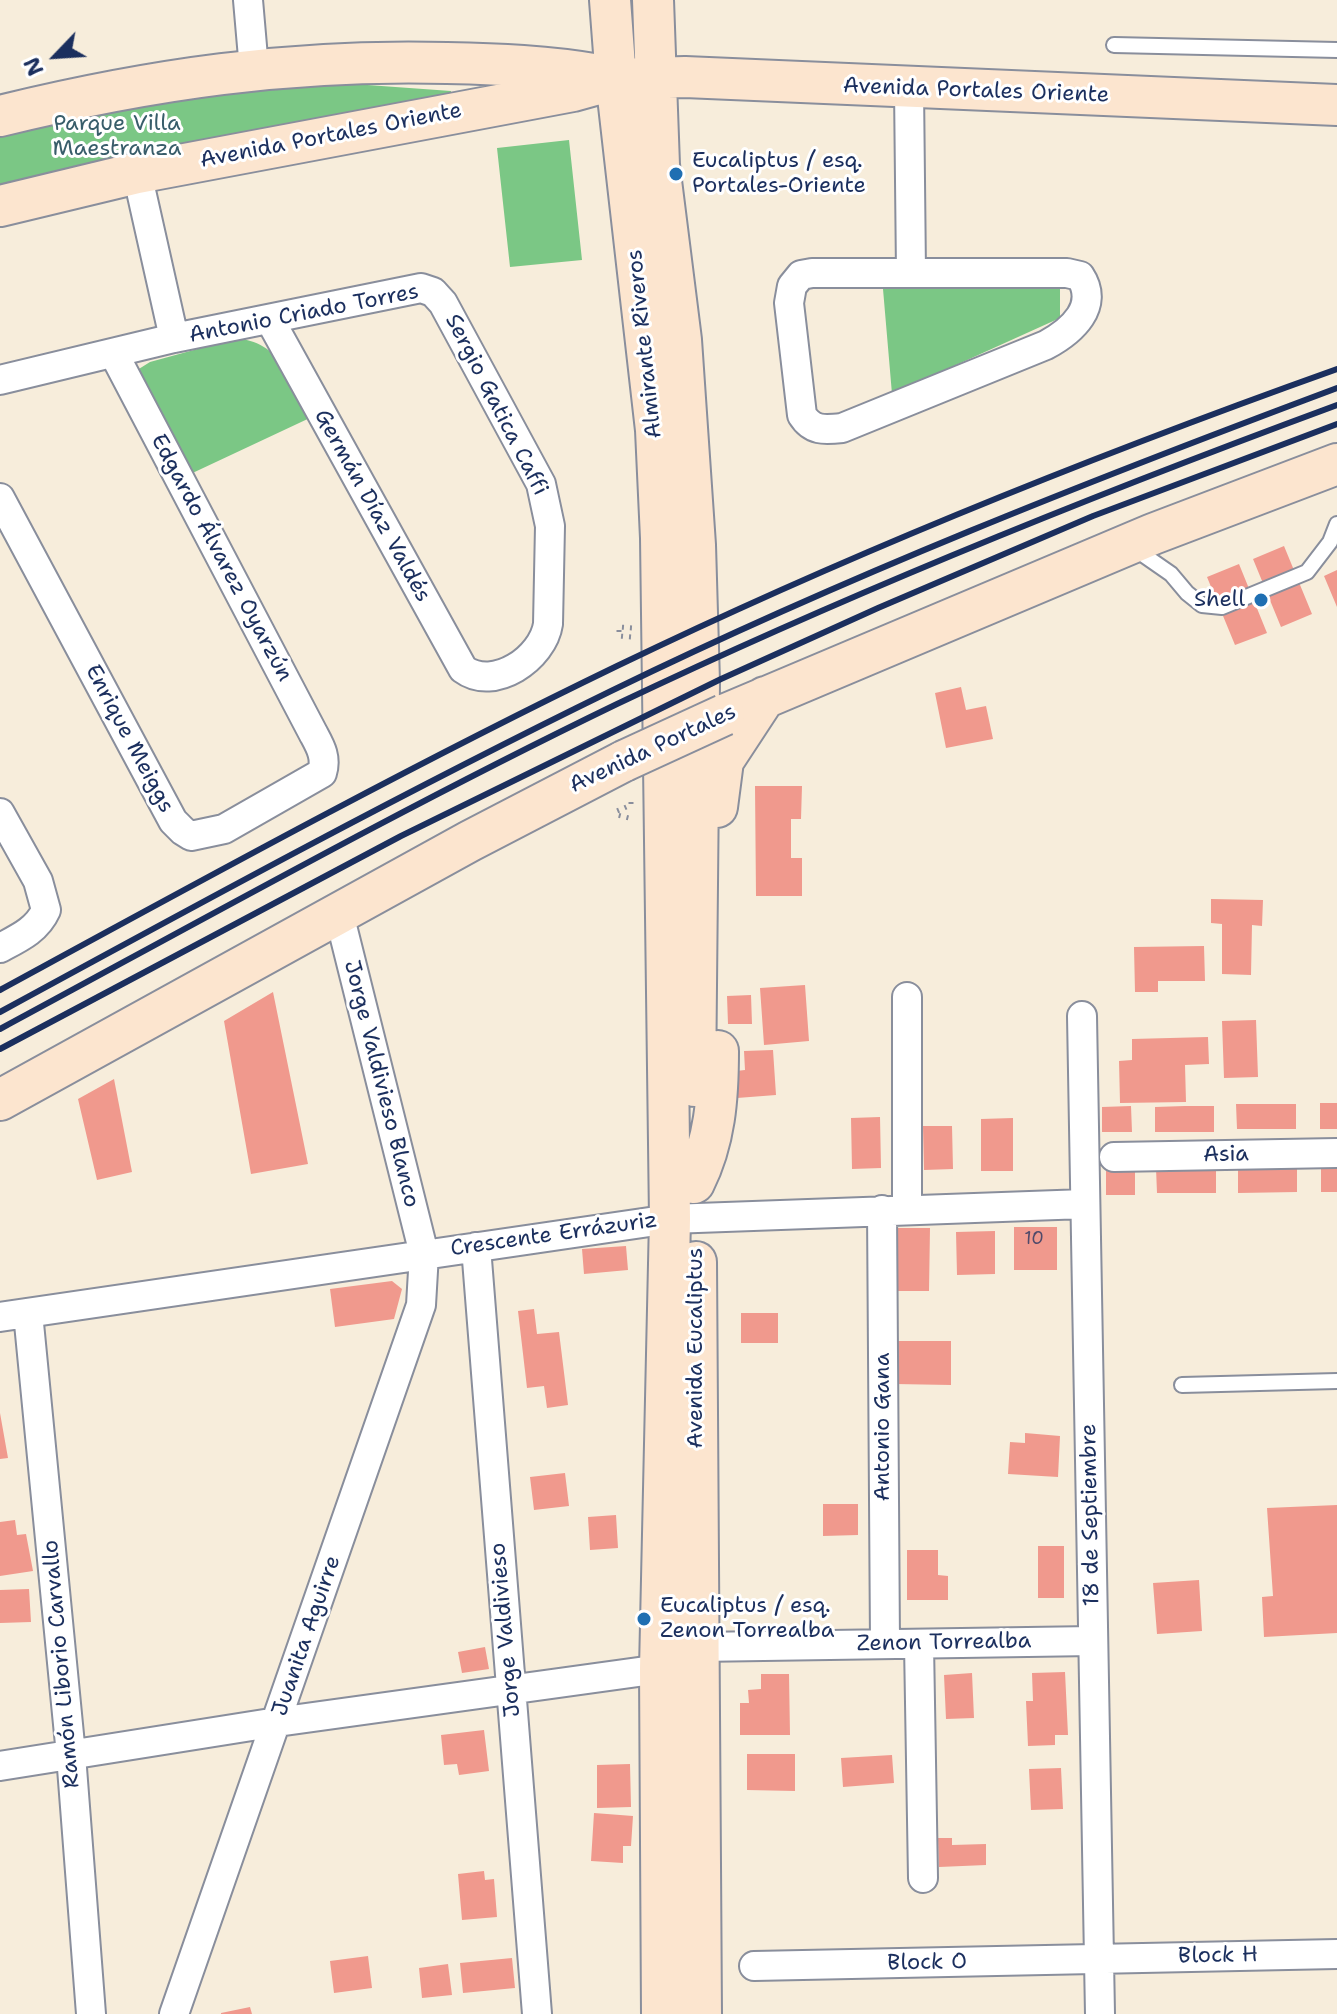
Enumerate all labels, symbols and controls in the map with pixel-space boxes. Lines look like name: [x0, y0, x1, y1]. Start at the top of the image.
north arrow: [16, 16, 96, 96]
text: N: [17, 52, 51, 80]
street label: Avenida Portales Oriente: [842, 73, 1110, 109]
street label: Avenida Portales Oriente: [198, 98, 464, 174]
park label: Parque Villa Maestranza: [53, 111, 181, 162]
place label: Eucaliptus / esq. Portales-Oriente: [692, 148, 866, 200]
marker: Eucaliptus / esq. Portales-Oriente: [667, 165, 685, 183]
street label: Almirante Riveros: [622, 248, 668, 440]
street label: Antonio Criado Torres: [187, 279, 421, 349]
street label: Sergio Gatica Caffi: [439, 310, 553, 500]
street label: Germán Díaz Valdés: [308, 405, 436, 607]
street label: Edgardo Álvarez Oyarzún: [144, 430, 298, 686]
place label: Shell: [1194, 587, 1245, 613]
marker: Shell: [1252, 591, 1270, 609]
street label: Enrique Meiggs: [79, 660, 179, 818]
street label: Avenida Portales: [566, 699, 740, 799]
street label: Jorge Valdivieso Blanco: [338, 958, 424, 1210]
street label: Asia: [1203, 1141, 1249, 1169]
street label: Crescente Errázuriz: [449, 1207, 659, 1263]
house number: 10: [1024, 1228, 1044, 1250]
street label: Avenida Eucaliptus: [683, 1248, 709, 1448]
street label: Antonio Gana: [870, 1353, 896, 1501]
street label: 18 de Septiembre: [1076, 1424, 1106, 1606]
street label: Ramón Liborio Carvallo: [38, 1539, 86, 1789]
street label: Jorge Valdivieso: [485, 1542, 527, 1718]
street label: Juanita Aguirre: [267, 1552, 347, 1720]
place label: Eucaliptus / esq. Zenon Torrealba: [660, 1593, 835, 1644]
marker: Eucaliptus / esq. Zenon Torrealba: [635, 1610, 653, 1628]
street label: Zenon Torrealba: [857, 1628, 1031, 1658]
street label: Block H: [1178, 1942, 1258, 1970]
street label: Block O: [887, 1949, 967, 1977]

